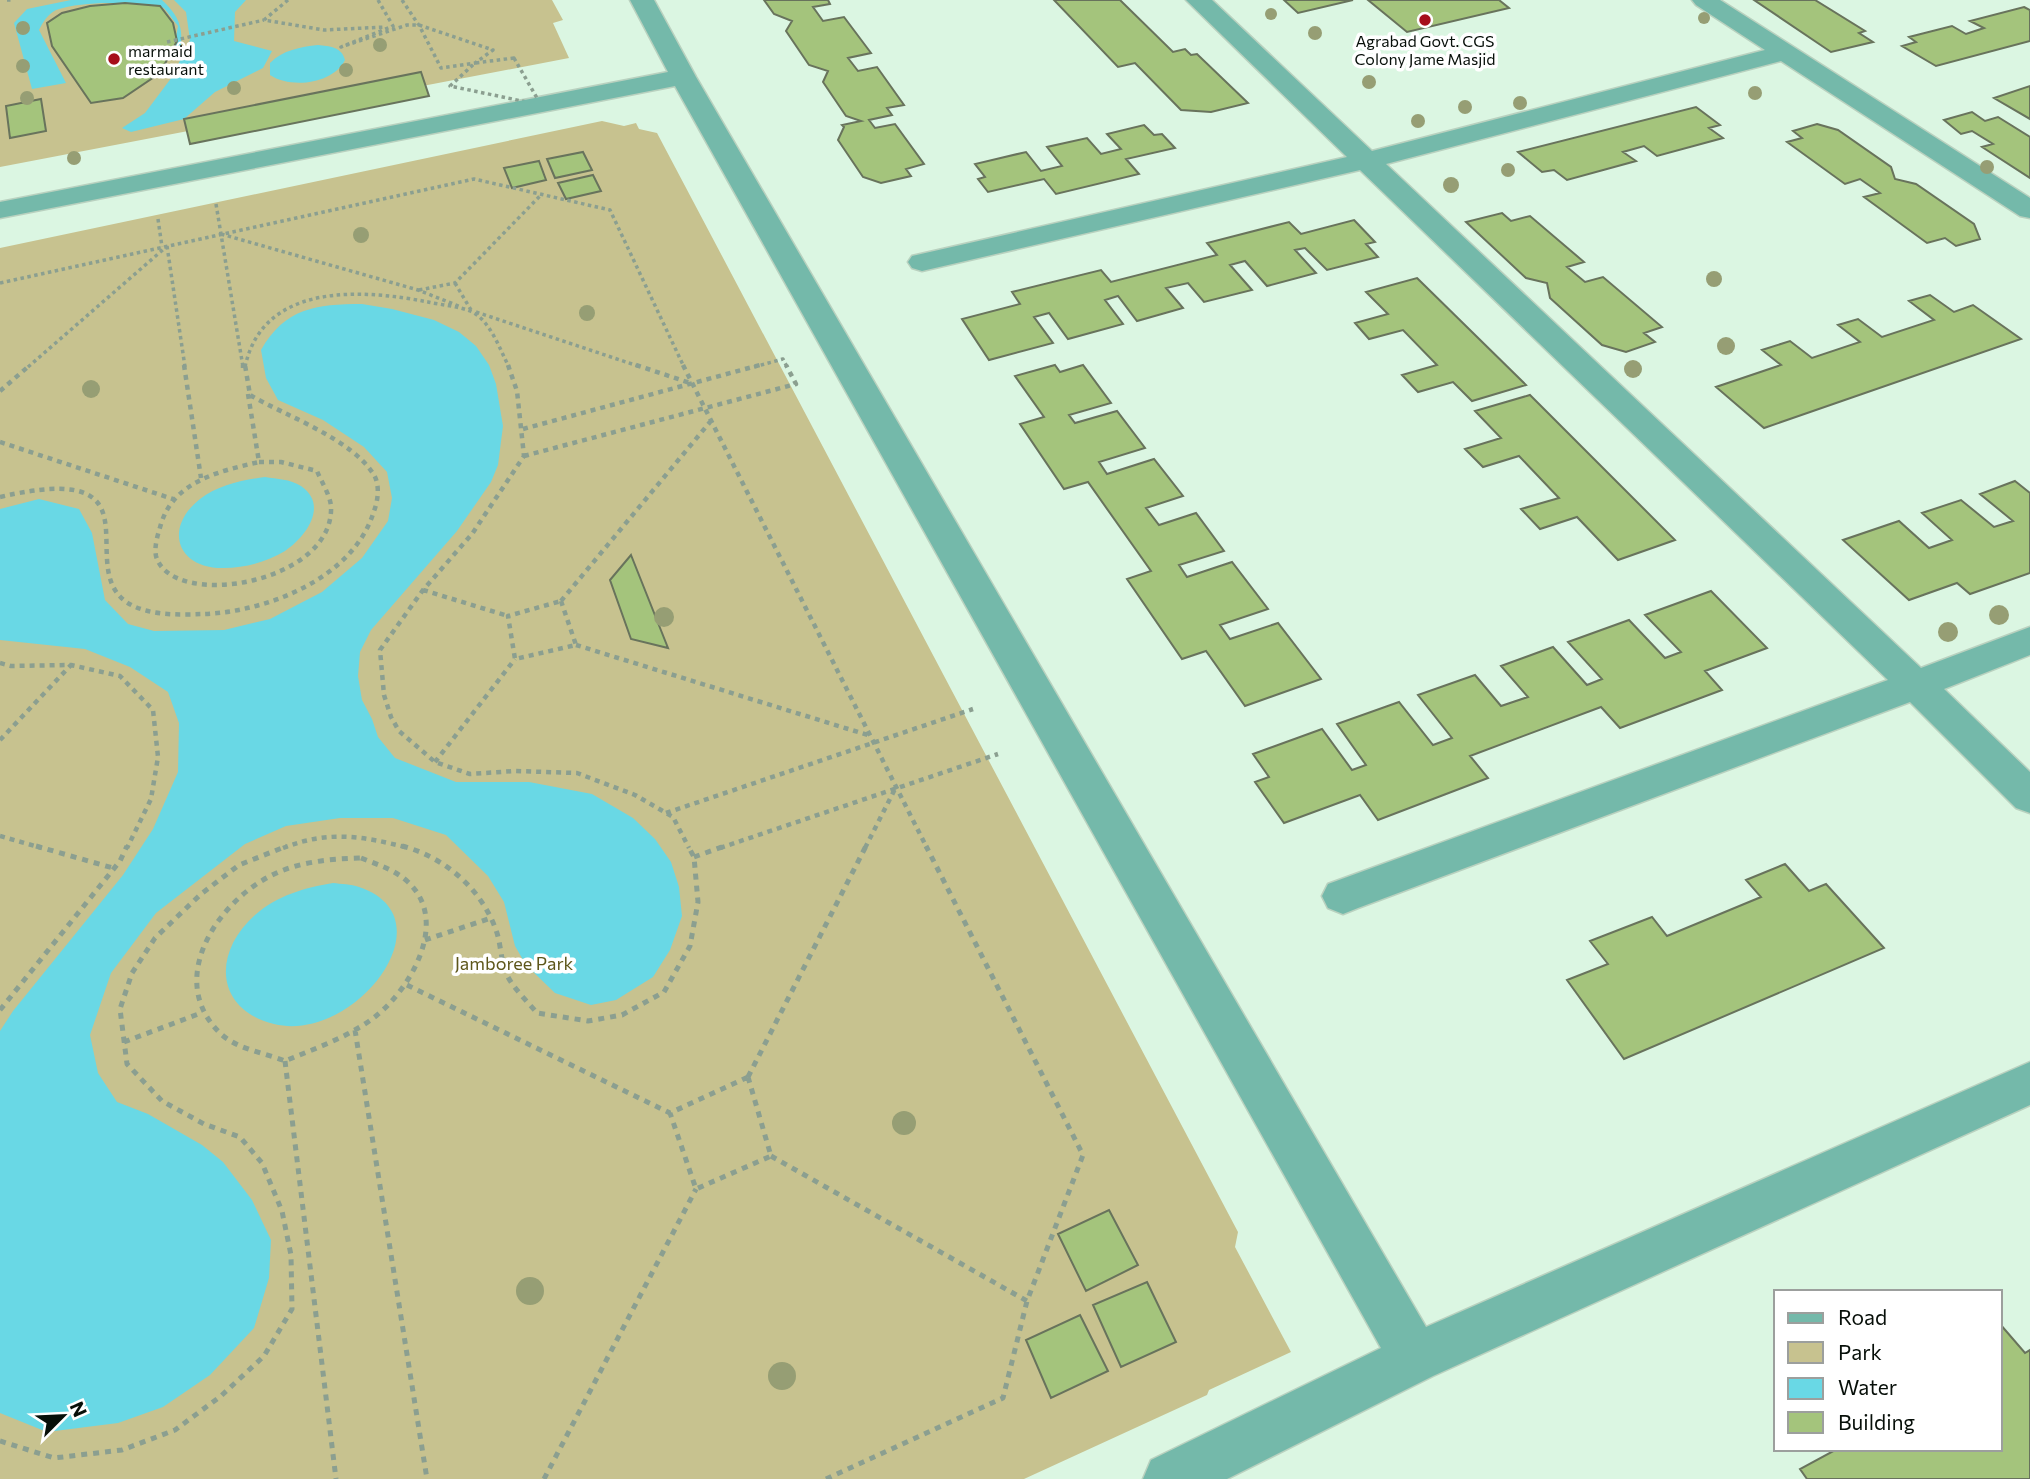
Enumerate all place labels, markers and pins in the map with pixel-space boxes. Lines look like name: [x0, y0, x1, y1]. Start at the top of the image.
marker: Agrabad Govt. CGS Colony Jame Masjid: [1417, 12, 1433, 28]
place label: Agrabad Govt. CGS Colony Jame Masjid: [1354, 31, 1496, 68]
place label: marmaid restaurant: [128, 41, 204, 78]
marker: marmaid restaurant: [106, 51, 122, 67]

